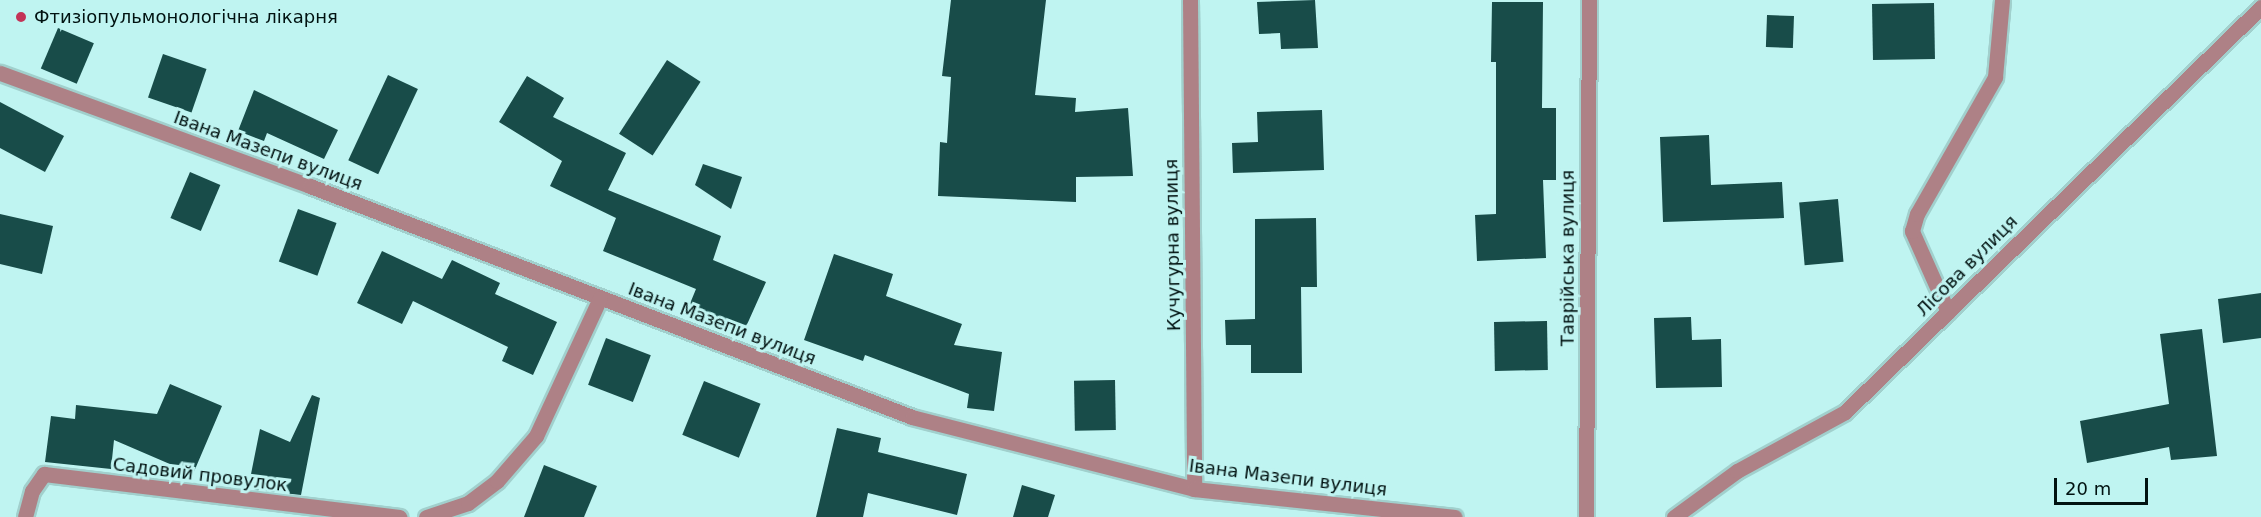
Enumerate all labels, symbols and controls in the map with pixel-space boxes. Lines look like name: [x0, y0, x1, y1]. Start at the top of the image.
place label: Фтизіопульмонологічна лікарня: [34, 6, 338, 28]
marker: Фтизіопульмонологічна лікарня: [12, 8, 30, 26]
street label: Івана Мазепи вулиця: [171, 107, 365, 195]
street label: Кучугурна вулиця: [1161, 159, 1185, 331]
street label: Таврійська вулиця: [1557, 170, 1579, 346]
street label: Лісова вулиця: [1912, 211, 2022, 321]
street label: Івана Мазепи вулиця: [625, 278, 819, 370]
street label: Садовий провулок: [112, 454, 288, 496]
street label: Івана Мазепи вулиця: [1188, 455, 1388, 501]
scale bar: [2057, 466, 2152, 504]
text: 20 m: [2065, 478, 2111, 499]

